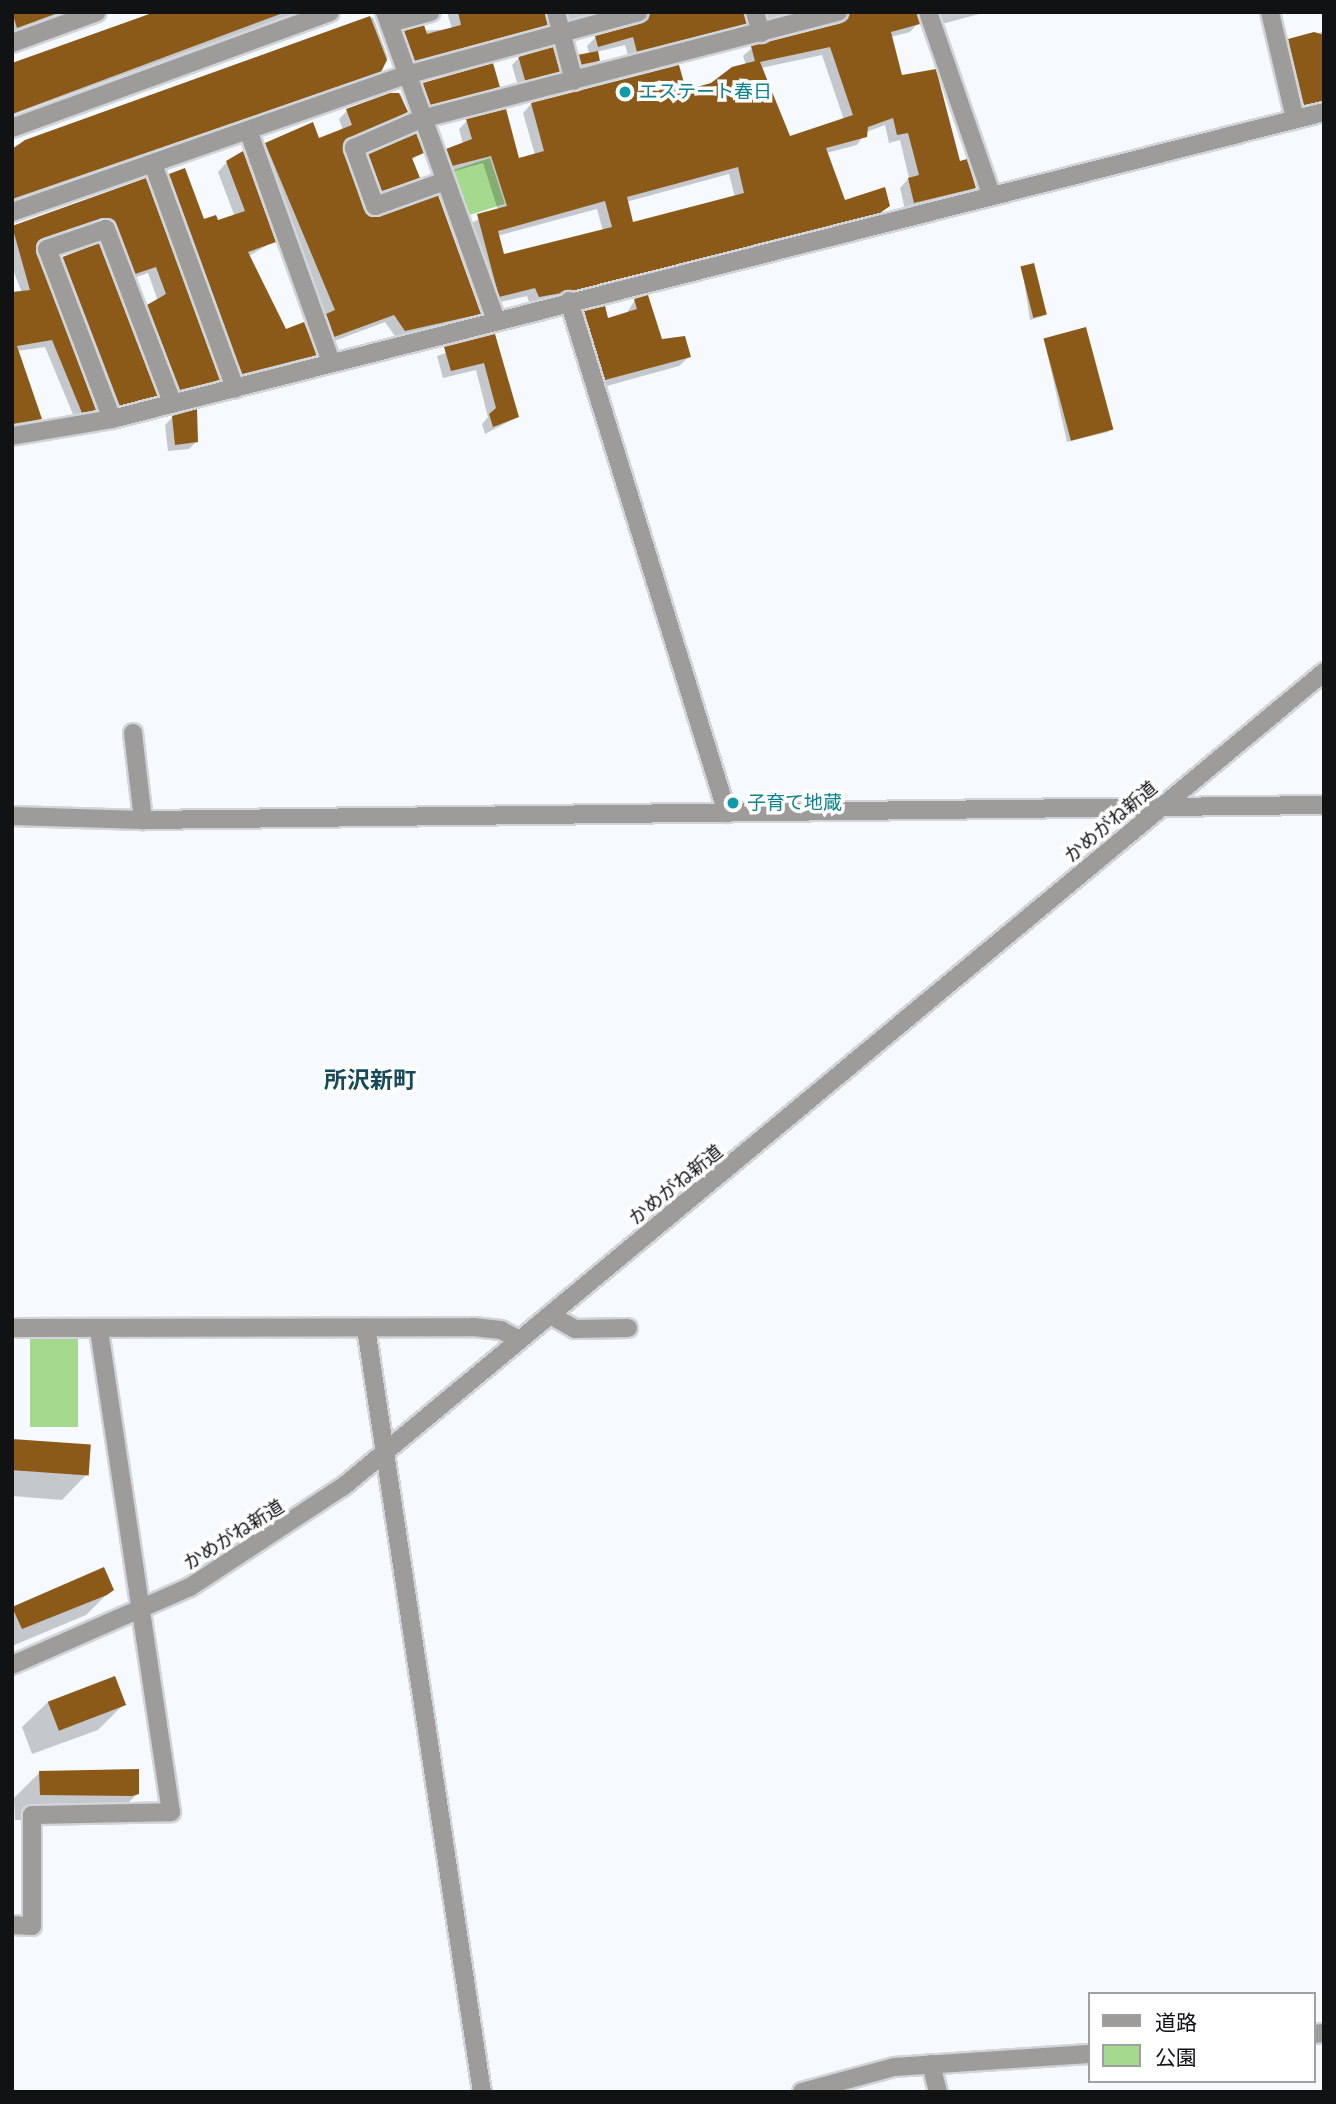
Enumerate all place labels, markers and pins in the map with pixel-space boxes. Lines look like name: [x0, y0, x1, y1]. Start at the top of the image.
place label: エステート春日: [639, 81, 772, 103]
marker: エステート春日: [617, 84, 633, 100]
place label: 子育て地蔵: [747, 792, 842, 814]
marker: 子育て地蔵: [725, 795, 741, 811]

